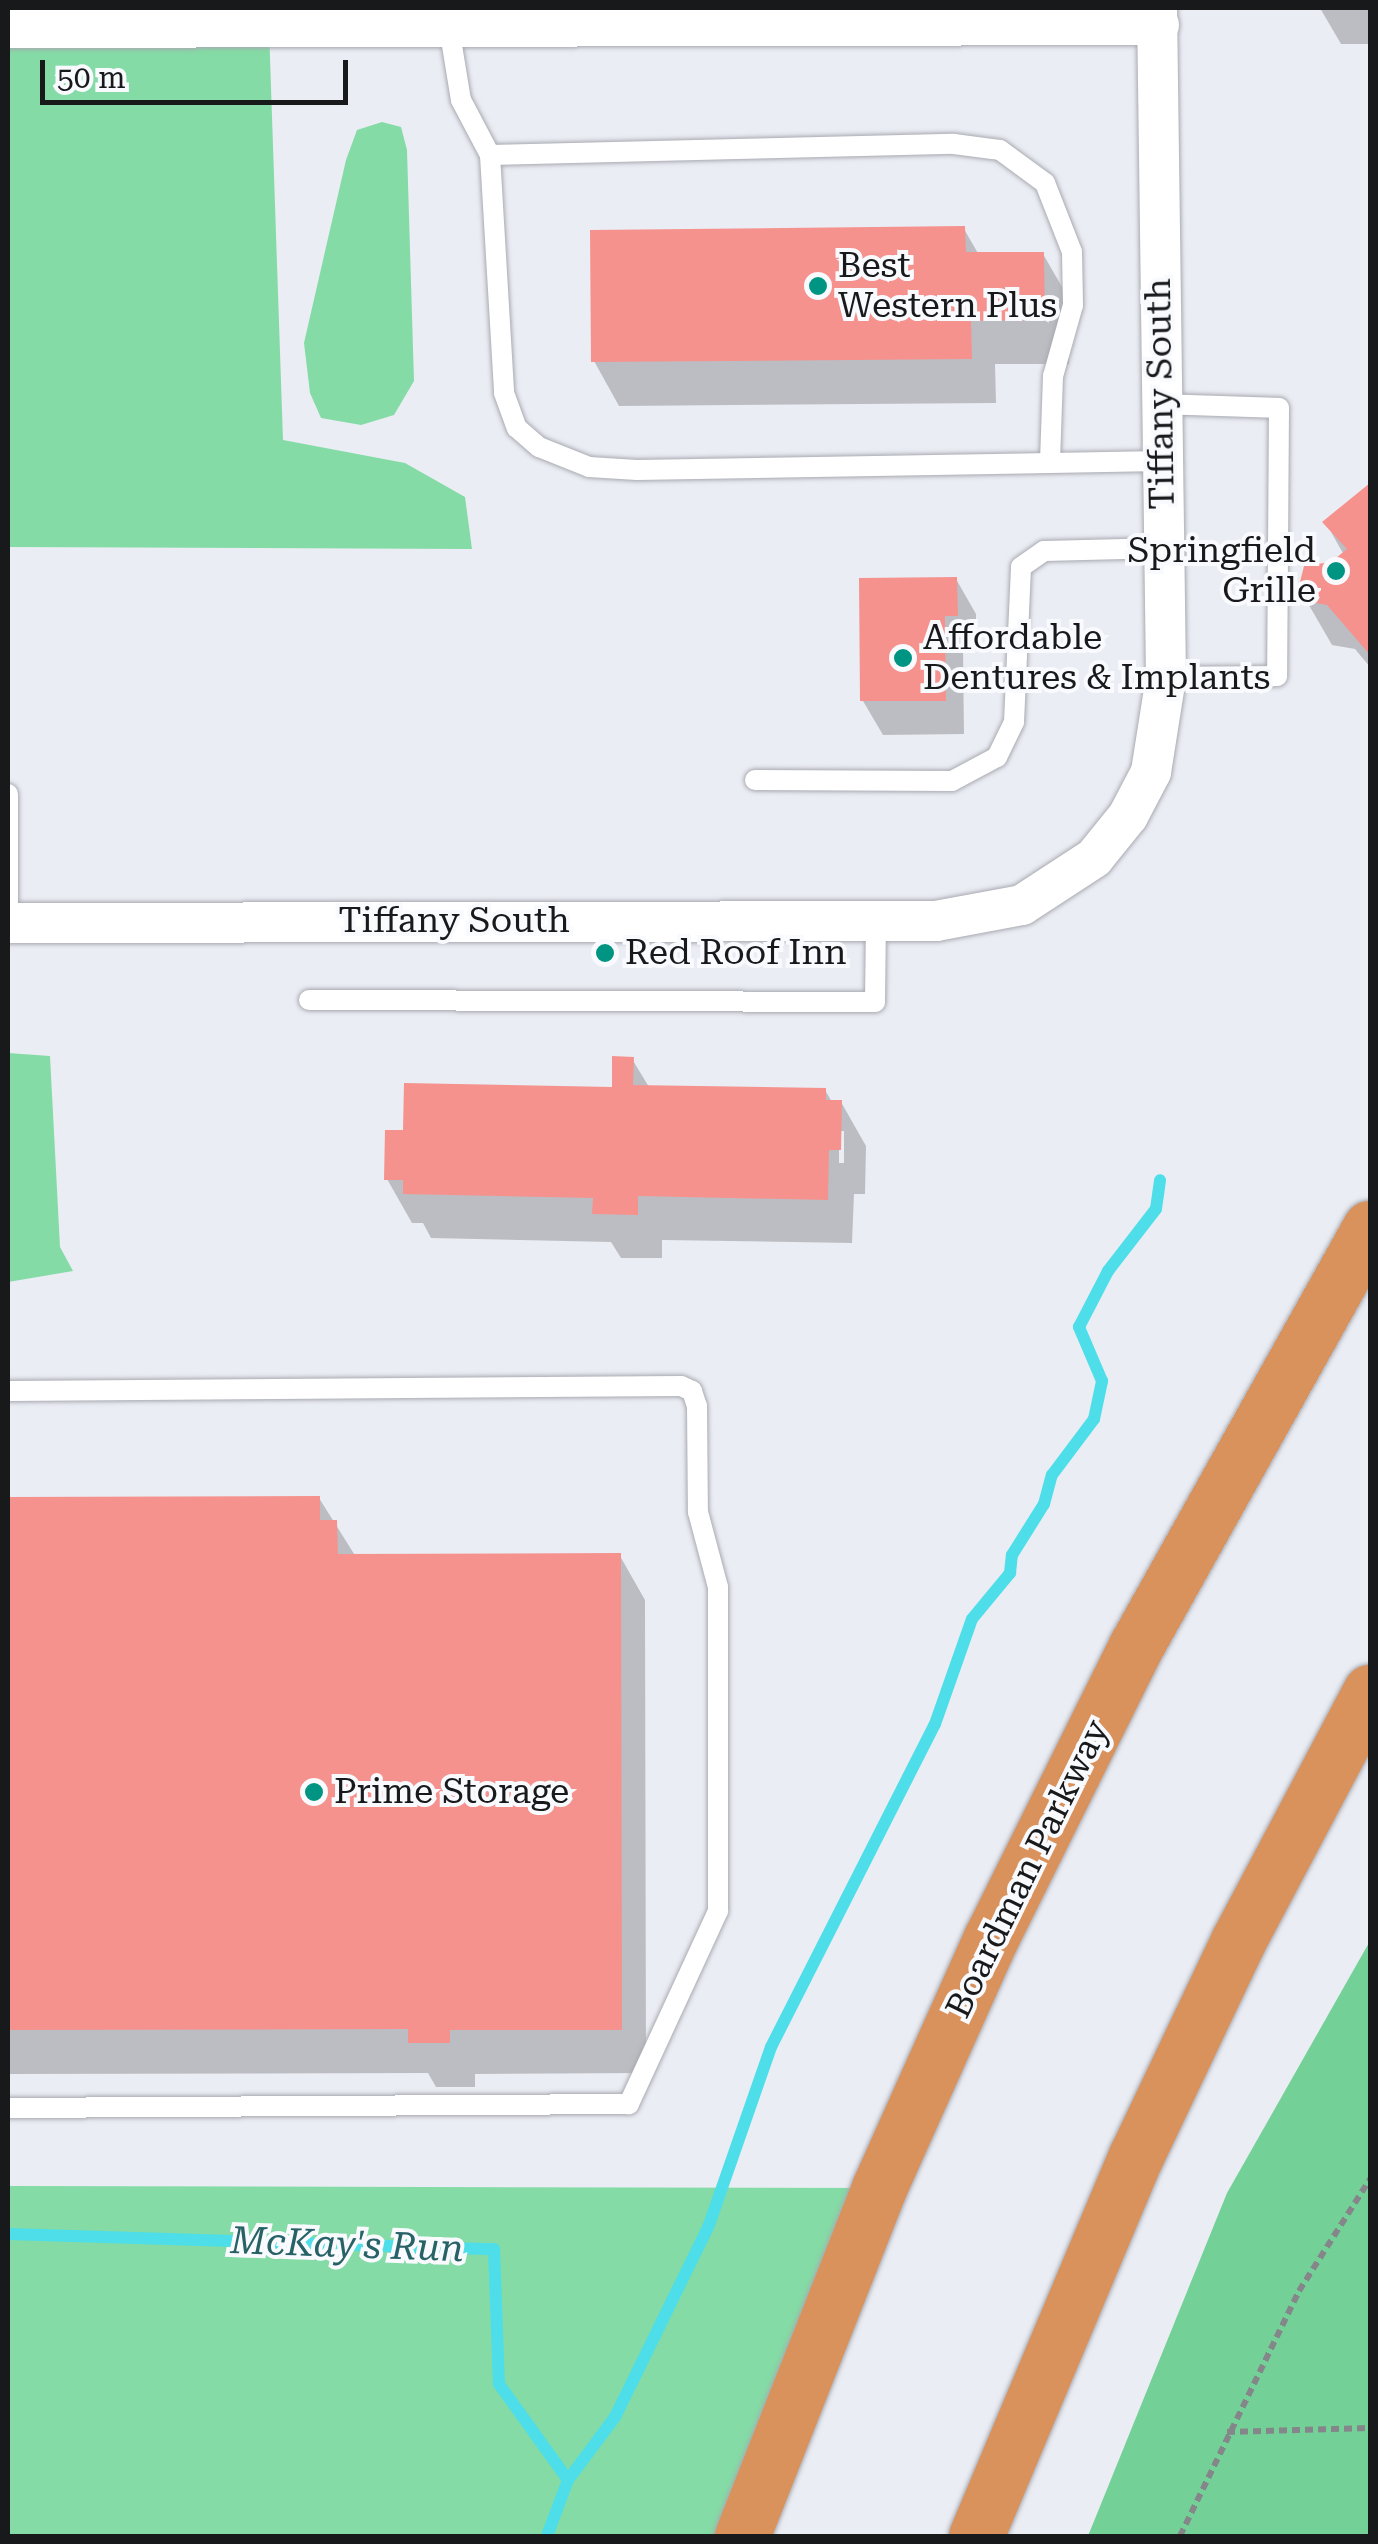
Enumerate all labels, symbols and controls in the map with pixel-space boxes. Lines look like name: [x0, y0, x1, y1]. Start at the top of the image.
scale bar: [45, 40, 352, 102]
text: 50 m: [57, 60, 126, 95]
place label: Best Western Plus: [838, 245, 1057, 327]
marker: Best Western Plus: [807, 275, 829, 297]
street label: Tiffany South: [1138, 278, 1184, 510]
place label: Springfield Grille: [1128, 530, 1316, 612]
marker: Springfield Grille: [1325, 560, 1347, 582]
place label: Affordable Dentures & Implants: [923, 617, 1270, 699]
marker: Affordable Dentures & Implants: [892, 647, 914, 669]
street label: Tiffany South: [338, 900, 570, 942]
place label: Red Roof Inn: [625, 932, 847, 974]
marker: Red Roof Inn: [594, 942, 616, 964]
street label: Boardman Parkway: [938, 1713, 1118, 2025]
place label: Prime Storage: [334, 1771, 569, 1813]
marker: Prime Storage: [303, 1781, 325, 1803]
water label: McKay's Run: [230, 2218, 464, 2272]

